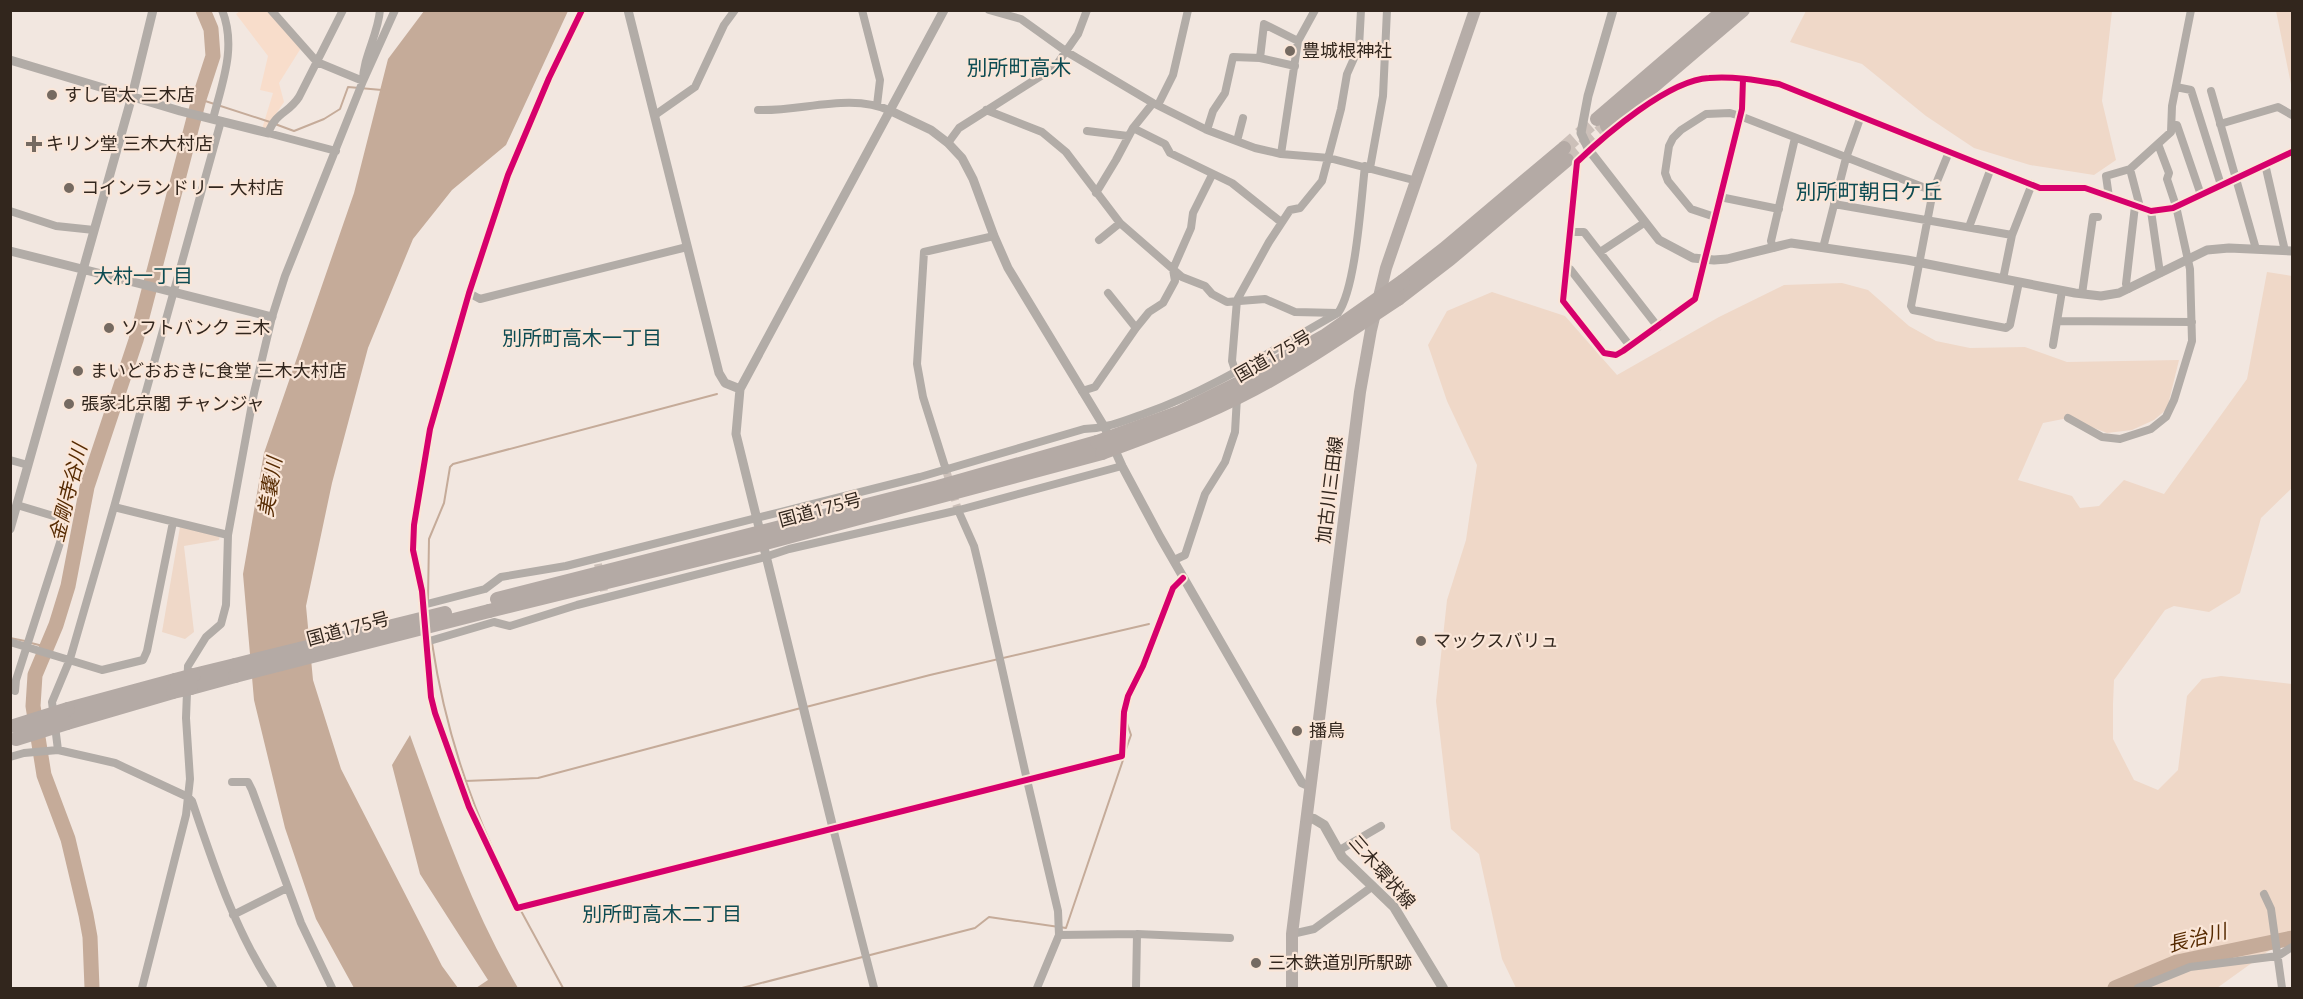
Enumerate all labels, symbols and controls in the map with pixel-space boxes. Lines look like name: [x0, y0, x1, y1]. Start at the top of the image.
place label: 豊城根神社: [1302, 38, 1392, 62]
marker: 豊城根神社: [1283, 44, 1297, 58]
district label: 別所町高木: [967, 53, 1072, 81]
place label: すし官太 三木店: [64, 82, 195, 106]
marker: すし官太 三木店: [45, 88, 59, 102]
place label: キリン堂 三木大村店: [46, 131, 213, 155]
marker: キリン堂 三木大村店: [27, 137, 41, 151]
place label: コインランドリー 大村店: [81, 175, 284, 199]
district label: 別所町朝日ケ丘: [1796, 177, 1943, 205]
marker: コインランドリー 大村店: [62, 181, 76, 195]
district label: 大村一丁目: [93, 262, 193, 289]
place label: ソフトバンク 三木: [121, 315, 271, 339]
marker: ソフトバンク 三木: [102, 321, 116, 335]
district label: 別所町高木一丁目: [502, 324, 662, 351]
street label: 国道175号: [1230, 324, 1315, 387]
place label: まいどおおきに食堂 三木大村店: [90, 358, 347, 382]
marker: まいどおおきに食堂 三木大村店: [71, 364, 85, 378]
place label: 張家北京閣 チャンジャ: [81, 391, 265, 415]
marker: 張家北京閣 チャンジャ: [62, 397, 76, 411]
street label: 加古川三田線: [1311, 435, 1347, 545]
water label: 金剛寺谷川: [42, 439, 93, 545]
water label: 美嚢川: [251, 453, 288, 519]
street label: 国道175号: [776, 486, 864, 532]
street label: 国道175号: [304, 605, 392, 651]
place label: マックスバリュ: [1433, 628, 1558, 652]
marker: マックスバリュ: [1414, 634, 1428, 648]
place label: 播鳥: [1309, 718, 1345, 742]
marker: 播鳥: [1290, 724, 1304, 738]
street label: 三木環状線: [1344, 830, 1421, 913]
district label: 別所町高木二丁目: [582, 900, 742, 927]
water label: 長治川: [2165, 917, 2231, 958]
place label: 三木鉄道別所駅跡: [1268, 950, 1412, 974]
marker: 三木鉄道別所駅跡: [1249, 956, 1263, 970]

